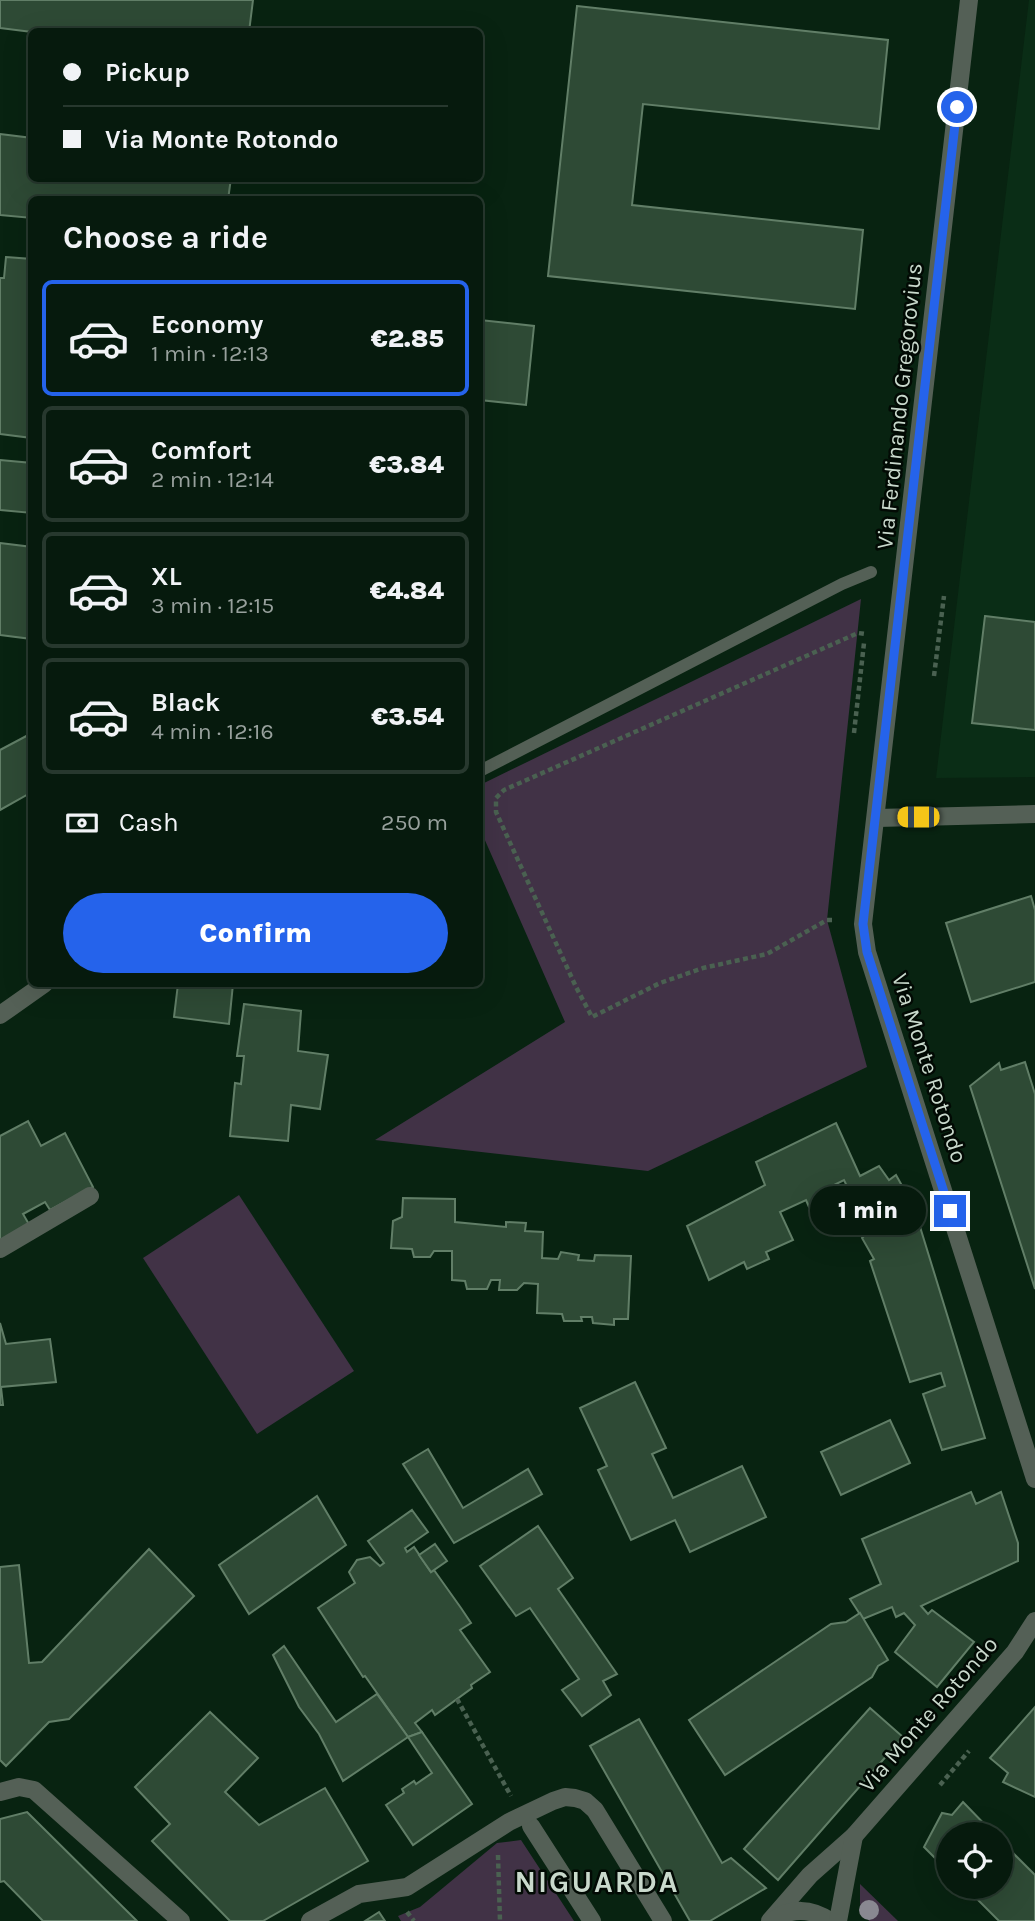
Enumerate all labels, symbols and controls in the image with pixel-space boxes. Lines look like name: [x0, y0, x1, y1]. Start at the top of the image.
text: Pickup: [105, 57, 190, 88]
route start: [941, 91, 973, 123]
text: Via Monte Rotondo: [105, 124, 339, 155]
text: Choose a ride: [63, 219, 268, 256]
street label: Via Ferdinando Gregorovius: [871, 262, 928, 551]
icon: car: [67, 307, 130, 370]
text: Economy: [151, 309, 263, 340]
text: €2.85: [371, 323, 444, 354]
text: 1 min · 12:13: [151, 340, 269, 367]
icon: car: [67, 433, 130, 496]
text: Comfort: [151, 435, 252, 466]
text: €3.84: [369, 449, 444, 480]
text: 2 min · 12:14: [151, 466, 274, 493]
icon: car: [67, 559, 130, 622]
text: XL: [151, 561, 182, 592]
text: €4.84: [370, 575, 444, 606]
text: 3 min · 12:15: [151, 592, 274, 619]
icon: car: [67, 685, 130, 748]
text: Black: [151, 687, 220, 718]
text: €3.54: [371, 701, 444, 732]
text: 4 min · 12:16: [151, 718, 274, 745]
icon: cash: [63, 804, 101, 842]
text: Cash: [119, 807, 179, 838]
car: [898, 807, 940, 828]
text: 250 m: [381, 809, 448, 836]
button: Confirm: [63, 893, 448, 973]
street label: Via Monte Rotondo: [886, 970, 973, 1166]
callout: 1 min: [810, 1186, 926, 1236]
route end: [934, 1195, 966, 1227]
text: 1 min: [838, 1197, 898, 1224]
street label: Via Monte Rotondo: [853, 1631, 1003, 1798]
map controls: [936, 1822, 1013, 1899]
button: locate: [936, 1822, 1013, 1899]
district label: NIGUARDA: [514, 1864, 680, 1900]

